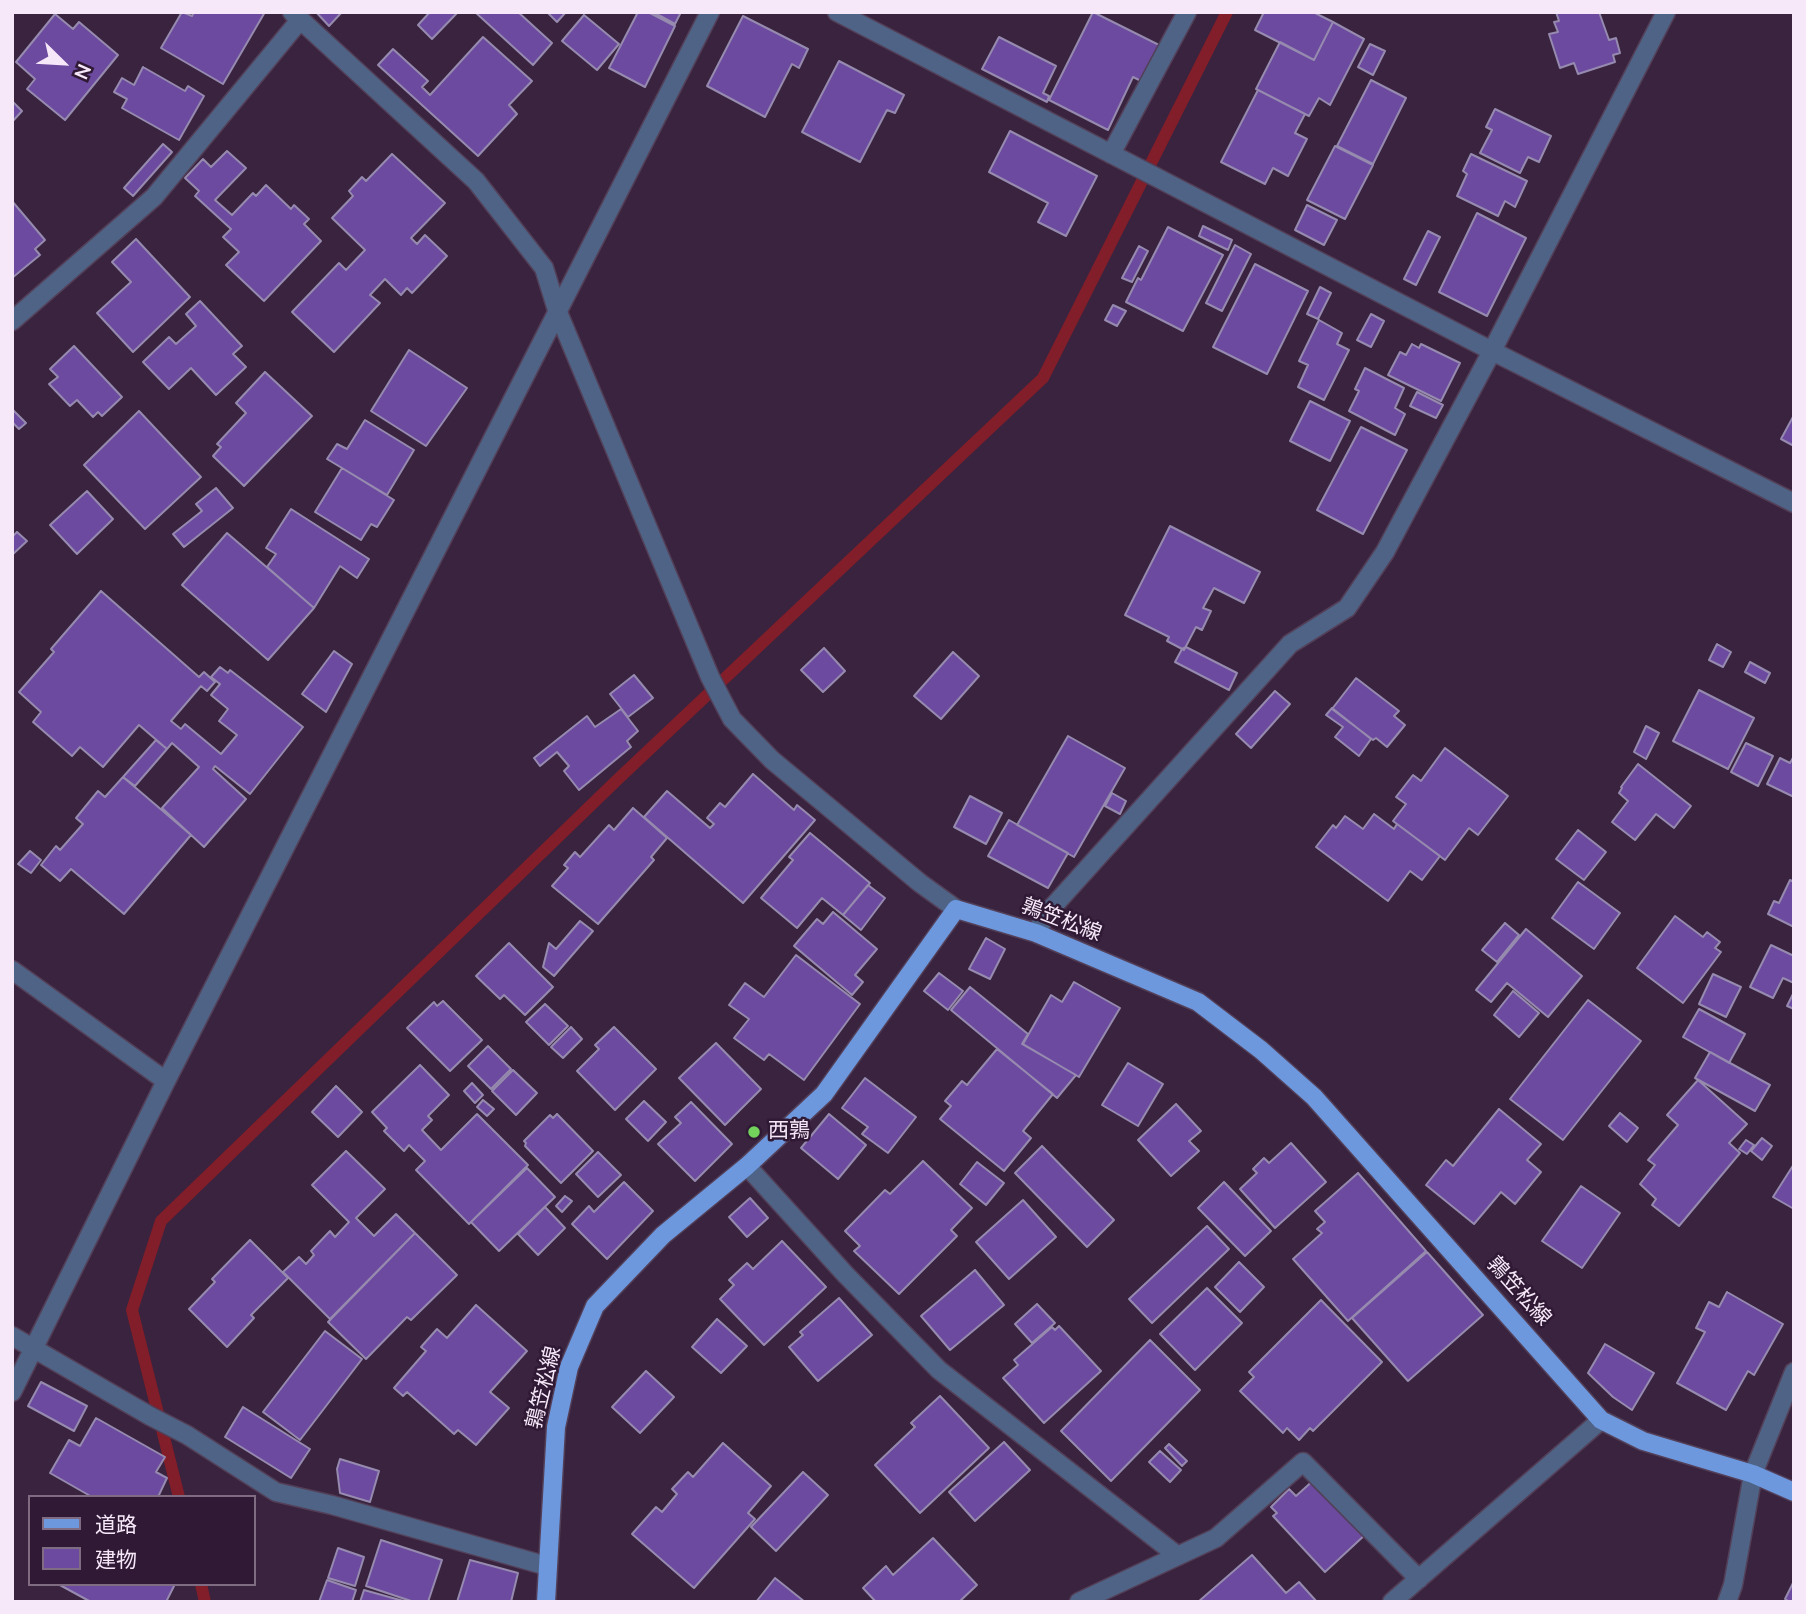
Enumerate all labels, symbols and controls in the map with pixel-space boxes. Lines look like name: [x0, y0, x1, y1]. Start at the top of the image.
north arrow: [28, 28, 98, 98]
text: N: [67, 60, 97, 83]
street label: 鶉笠松線: [1017, 894, 1105, 948]
place label: 西鶉: [768, 1119, 810, 1145]
marker: 西鶉: [746, 1124, 762, 1140]
street label: 鶉笠松線: [1481, 1252, 1555, 1332]
street label: 鶉笠松線: [523, 1344, 567, 1432]
legend: [28, 1495, 256, 1586]
text: 道路: [95, 1511, 137, 1539]
text: 建物: [95, 1546, 137, 1574]

